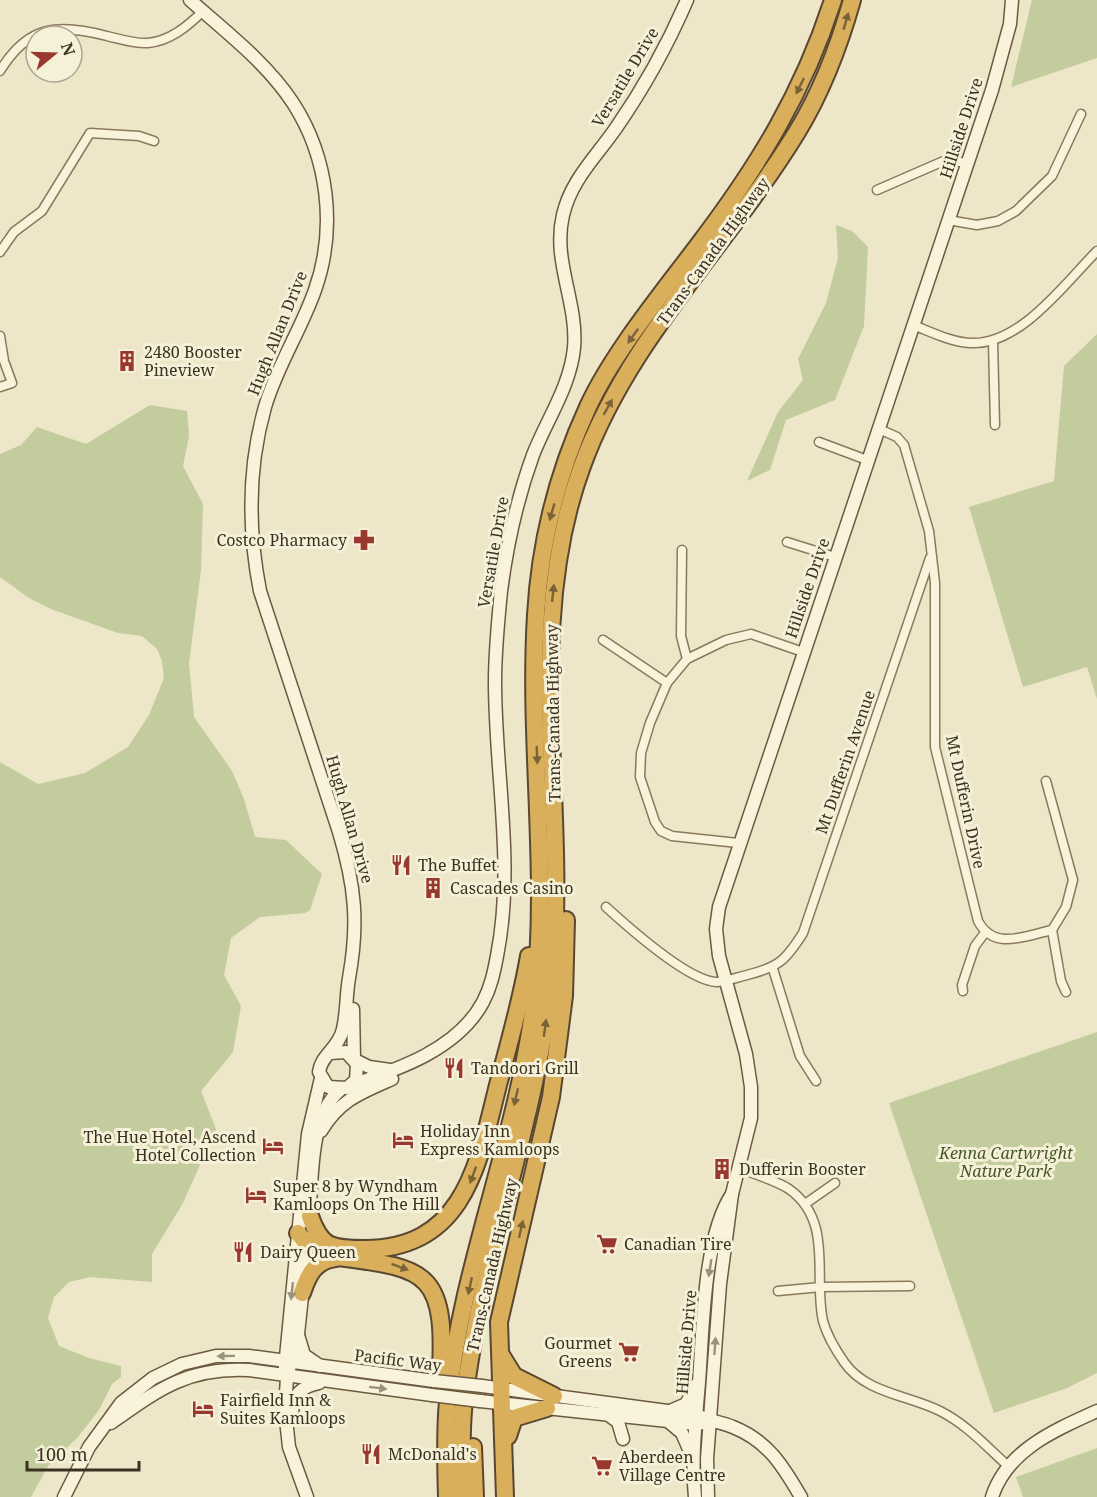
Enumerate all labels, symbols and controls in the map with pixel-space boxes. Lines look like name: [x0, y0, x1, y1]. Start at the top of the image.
one-way arrow: [842, 12, 851, 30]
street label: Versatile Drive: [587, 23, 663, 131]
north arrow: [24, 24, 84, 84]
text: N: [56, 40, 81, 59]
street label: Hillside Drive: [934, 75, 988, 181]
one-way arrow: [796, 78, 805, 95]
street label: Trans-Canada Highway: [652, 172, 775, 329]
street label: Hugh Allan Drive: [242, 267, 312, 399]
one-way arrow: [627, 328, 639, 344]
place label: 2480 Booster Pineview: [144, 341, 242, 381]
building icon: 2480 Booster Pineview: [115, 349, 139, 373]
one-way arrow: [603, 398, 613, 415]
street label: Versatile Drive: [472, 495, 514, 609]
one-way arrow: [547, 503, 556, 521]
pharmacy icon: Costco Pharmacy: [352, 528, 376, 552]
place label: Costco Pharmacy: [216, 529, 348, 551]
street label: Hillside Drive: [780, 535, 834, 641]
one-way arrow: [548, 583, 558, 602]
street label: Trans-Canada Highway: [540, 623, 566, 802]
street label: Mt Dufferin Avenue: [810, 687, 880, 837]
street label: Mt Dufferin Drive: [941, 733, 991, 871]
one-way arrow: [532, 746, 542, 765]
street label: Hugh Allan Drive: [321, 752, 379, 886]
restaurant icon: The Buffet: [389, 853, 413, 877]
place label: The Buffet: [418, 854, 497, 876]
building icon: Cascades Casino: [421, 876, 445, 900]
place label: Cascades Casino: [450, 877, 573, 899]
one-way arrow: [541, 1018, 550, 1037]
restaurant icon: Tandoori Grill: [442, 1056, 466, 1080]
place label: Tandoori Grill: [471, 1057, 579, 1079]
one-way arrow: [511, 1087, 521, 1106]
place label: Holiday Inn Express Kamloops: [420, 1120, 560, 1160]
place label: The Hue Hotel, Ascend Hotel Collection: [83, 1126, 256, 1166]
hotel icon: Holiday Inn Express Kamloops: [391, 1128, 415, 1152]
hotel icon: The Hue Hotel, Ascend Hotel Collection: [261, 1134, 285, 1158]
park label: Kenna Cartwright Nature Park: [938, 1142, 1073, 1182]
building icon: Dufferin Booster: [710, 1157, 734, 1181]
place label: Dufferin Booster: [739, 1158, 866, 1180]
one-way arrow: [468, 1166, 477, 1184]
place label: Super 8 by Wyndham Kamloops On The Hill: [273, 1175, 440, 1215]
street label: Trans-Canada Highway: [461, 1175, 523, 1354]
hotel icon: Super 8 by Wyndham Kamloops On The Hill: [244, 1183, 268, 1207]
one-way arrow: [516, 1220, 526, 1238]
supermarket icon: Canadian Tire: [595, 1232, 619, 1256]
place label: Canadian Tire: [624, 1233, 732, 1255]
restaurant icon: Dairy Queen: [231, 1240, 255, 1264]
place label: Dairy Queen: [260, 1241, 356, 1263]
one-way arrow: [705, 1258, 714, 1277]
one-way arrow: [391, 1263, 409, 1272]
one-way arrow: [464, 1277, 474, 1295]
one-way arrow: [287, 1282, 297, 1301]
street label: Hillside Drive: [670, 1289, 702, 1395]
place label: Gourmet Greens: [544, 1332, 612, 1372]
one-way arrow: [710, 1337, 720, 1356]
supermarket icon: Gourmet Greens: [617, 1340, 641, 1364]
street label: Pacific Way: [353, 1344, 444, 1376]
one-way arrow: [217, 1351, 236, 1361]
one-way arrow: [368, 1384, 387, 1393]
place label: Fairfield Inn & Suites Kamloops: [220, 1389, 345, 1429]
hotel icon: Fairfield Inn & Suites Kamloops: [191, 1397, 215, 1421]
scale bar: [27, 1434, 140, 1472]
text: 100 m: [36, 1442, 88, 1466]
restaurant icon: McDonald's: [359, 1442, 383, 1466]
place label: McDonald's: [388, 1443, 477, 1465]
place label: Aberdeen Village Centre: [619, 1446, 726, 1486]
supermarket icon: Aberdeen Village Centre: [590, 1454, 614, 1478]

